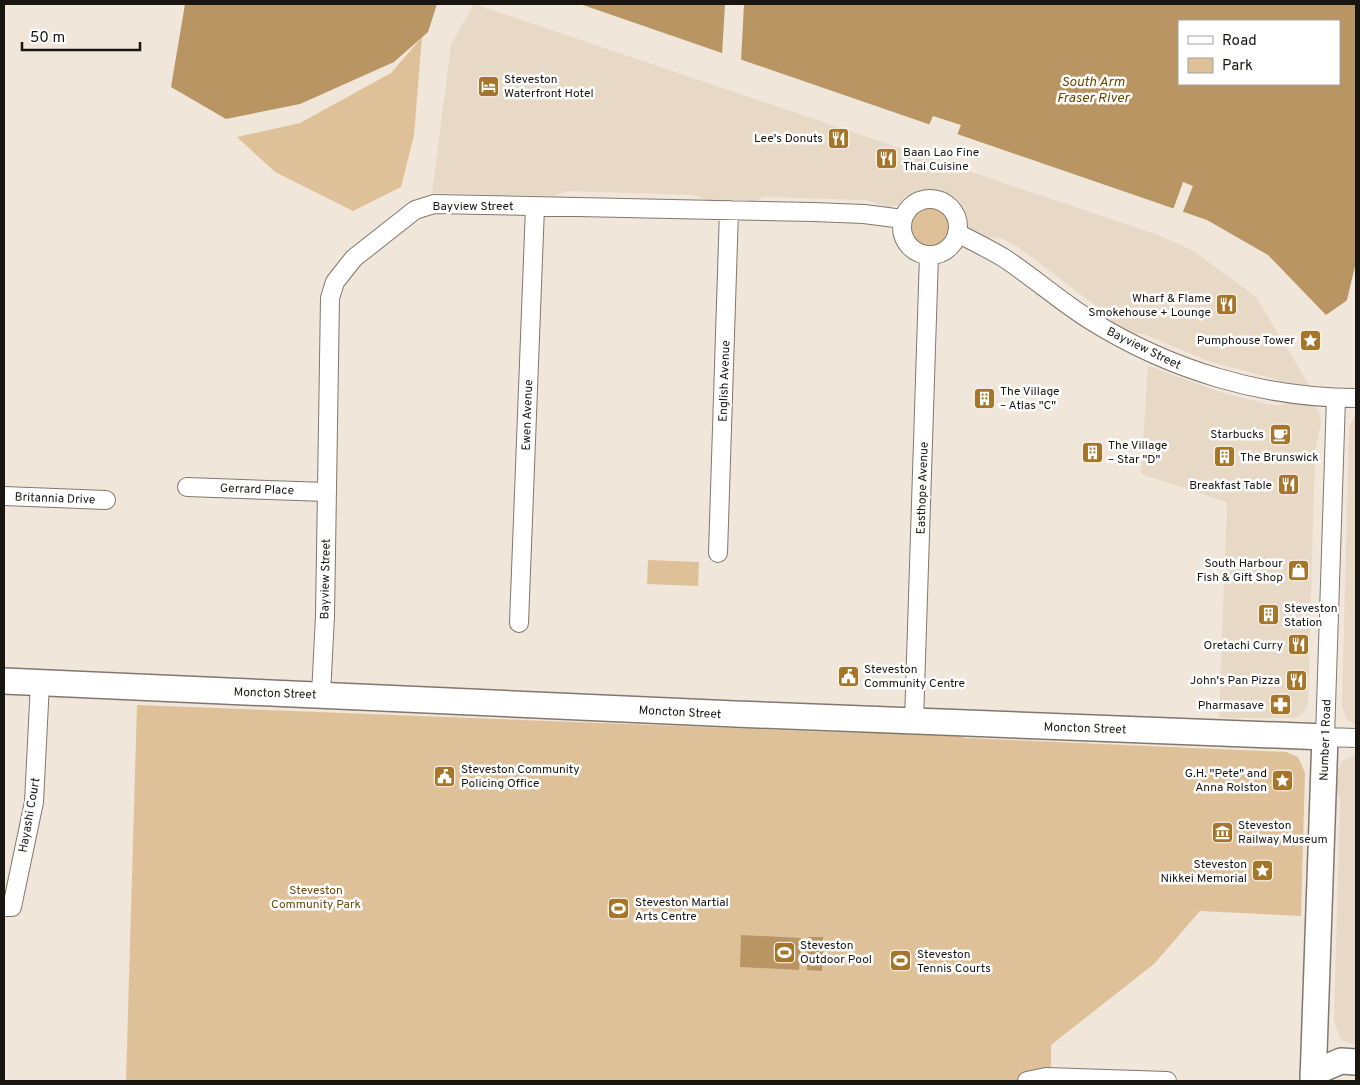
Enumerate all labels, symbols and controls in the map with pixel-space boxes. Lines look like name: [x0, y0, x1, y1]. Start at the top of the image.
scale bar: [22, 20, 140, 52]
legend: [1178, 20, 1340, 85]
text: 50 m: [30, 29, 65, 48]
text: Road: [1222, 32, 1257, 51]
text: Park: [1222, 57, 1253, 76]
place label: Steveston Waterfront Hotel: [504, 72, 594, 102]
hotel icon: Steveston Waterfront Hotel: [476, 74, 500, 98]
water label: South Arm Fraser River: [1057, 74, 1131, 107]
restaurant icon: Lee's Donuts: [827, 126, 851, 150]
place label: Lee's Donuts: [754, 131, 823, 147]
place label: Baan Lao Fine Thai Cuisine: [903, 145, 979, 175]
restaurant icon: Baan Lao Fine Thai Cuisine: [875, 147, 899, 171]
street label: Bayview Street: [433, 199, 513, 215]
place label: Wharf & Flame Smokehouse + Lounge: [1088, 291, 1211, 321]
restaurant icon: Wharf & Flame Smokehouse + Lounge: [1215, 293, 1239, 317]
street label: Bayview Street: [1104, 324, 1183, 374]
place icon: Pumphouse Tower: [1299, 328, 1323, 352]
place label: Pumphouse Tower: [1197, 333, 1295, 349]
street label: English Avenue: [716, 340, 734, 422]
street label: Ewen Avenue: [519, 379, 537, 451]
place label: The Village – Atlas "C": [1000, 384, 1060, 414]
building icon: The Village – Atlas "C": [972, 386, 996, 410]
cafe icon: Starbucks: [1268, 422, 1292, 446]
place label: Starbucks: [1210, 427, 1264, 443]
place label: The Village – Star "D": [1108, 438, 1168, 468]
building icon: The Village – Star "D": [1080, 440, 1104, 464]
street label: Easthope Avenue: [913, 441, 933, 535]
building icon: The Brunswick: [1212, 445, 1236, 469]
place label: The Brunswick: [1240, 450, 1319, 466]
restaurant icon: Breakfast Table: [1276, 473, 1300, 497]
place label: Breakfast Table: [1189, 478, 1272, 494]
street label: Gerrard Place: [220, 481, 294, 499]
street label: Britannia Drive: [14, 490, 96, 508]
street label: Bayview Street: [317, 538, 335, 620]
place label: South Harbour Fish & Gift Shop: [1197, 556, 1283, 586]
shop icon: South Harbour Fish & Gift Shop: [1287, 558, 1311, 582]
place label: Steveston Station: [1284, 601, 1337, 631]
building icon: Steveston Station: [1256, 603, 1280, 627]
restaurant icon: Oretachi Curry: [1287, 633, 1311, 657]
place label: Oretachi Curry: [1204, 638, 1283, 654]
place label: Steveston Community Centre: [864, 662, 965, 692]
public building icon: Steveston Community Centre: [836, 664, 860, 688]
restaurant icon: John's Pan Pizza: [1284, 668, 1308, 692]
place label: John's Pan Pizza: [1190, 673, 1280, 689]
street label: Moncton Street: [233, 685, 317, 703]
pharmacy icon: Pharmasave: [1268, 693, 1292, 717]
place label: Pharmasave: [1198, 698, 1264, 714]
street label: Number 1 Road: [1317, 699, 1335, 781]
street label: Moncton Street: [638, 703, 722, 723]
street label: Moncton Street: [1043, 720, 1127, 738]
place label: Steveston Community Policing Office: [461, 762, 580, 792]
public building icon: Steveston Community Policing Office: [433, 764, 457, 788]
place label: G.H. "Pete" and Anna Rolston: [1185, 766, 1267, 796]
place icon: G.H. "Pete" and Anna Rolston: [1271, 768, 1295, 792]
street label: Hayashi Court: [16, 776, 44, 854]
place label: Steveston Railway Museum: [1238, 818, 1328, 848]
museum icon: Steveston Railway Museum: [1210, 820, 1234, 844]
place label: Steveston Nikkei Memorial: [1160, 857, 1247, 887]
place icon: Steveston Nikkei Memorial: [1251, 859, 1275, 883]
park label: Steveston Community Park: [271, 883, 361, 913]
place label: Steveston Martial Arts Centre: [635, 895, 729, 925]
sports icon: Steveston Martial Arts Centre: [607, 897, 631, 921]
place label: Steveston Outdoor Pool: [800, 938, 872, 968]
sports icon: Steveston Outdoor Pool: [772, 940, 796, 964]
place label: Steveston Tennis Courts: [917, 947, 991, 977]
sports icon: Steveston Tennis Courts: [889, 949, 913, 973]

